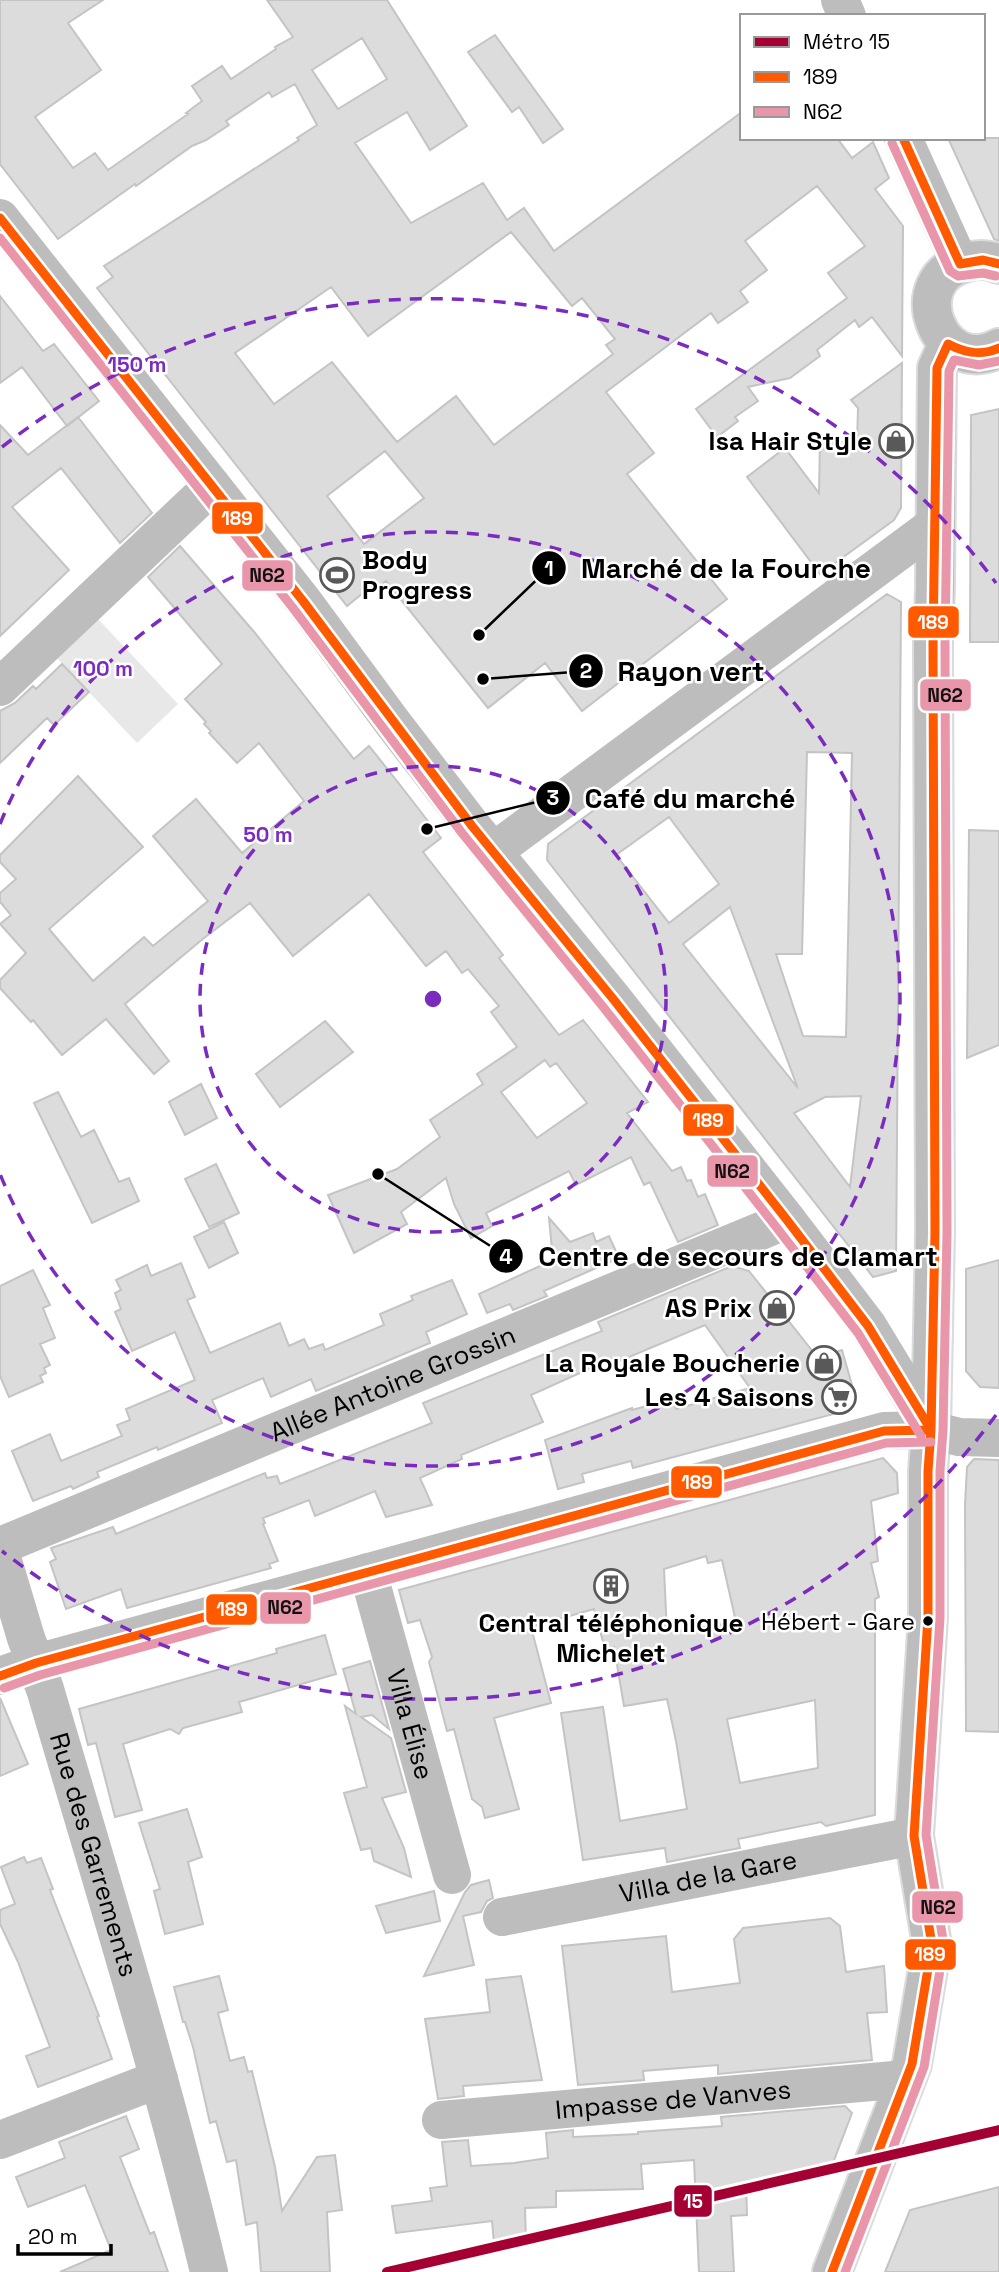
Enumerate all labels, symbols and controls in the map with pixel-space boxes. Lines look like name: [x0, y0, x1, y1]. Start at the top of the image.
legend: [740, 14, 985, 140]
text: Métro 15: [803, 28, 890, 55]
text: 189: [803, 63, 838, 90]
text: N62: [803, 98, 842, 125]
text: 150 m: [108, 351, 166, 378]
shop icon: Isa Hair Style: [877, 422, 915, 460]
place label: Isa Hair Style: [709, 424, 872, 458]
line badge: 189: [211, 501, 264, 535]
text: 189: [221, 506, 253, 531]
place label: Body Progress: [362, 543, 472, 607]
callout: Marché de la Fourche: [532, 544, 885, 593]
text: Marché de la Fourche: [581, 550, 871, 586]
text: 1: [544, 555, 554, 582]
sports icon: Body Progress: [318, 556, 356, 594]
line badge: N62: [241, 559, 294, 592]
text: N62: [249, 563, 285, 588]
line badge: 189: [907, 605, 960, 639]
text: 189: [917, 610, 949, 635]
callout: Rayon vert: [568, 646, 778, 695]
text: Rayon vert: [617, 653, 765, 689]
text: 100 m: [73, 655, 133, 682]
text: 2: [580, 657, 592, 684]
line badge: N62: [919, 678, 972, 712]
text: N62: [927, 683, 963, 708]
callout: Café du marché: [535, 774, 809, 823]
text: Café du marché: [585, 780, 795, 816]
text: 3: [547, 784, 559, 811]
text: 50 m: [243, 821, 293, 848]
centre of rings: [421, 987, 445, 1011]
line badge: 189: [682, 1103, 735, 1137]
text: 189: [692, 1108, 724, 1133]
line badge: N62: [706, 1154, 759, 1188]
text: N62: [714, 1159, 750, 1184]
callout: Centre de secours de Clamart: [489, 1232, 952, 1281]
text: Centre de secours de Clamart: [538, 1238, 938, 1274]
text: 4: [499, 1243, 513, 1270]
shop icon: AS Prix: [758, 1289, 796, 1327]
place label: AS Prix: [665, 1291, 752, 1325]
street label: Allée Antoine Grossin: [265, 1317, 520, 1449]
shop icon: La Royale Boucherie: [805, 1344, 843, 1382]
place label: La Royale Boucherie: [545, 1346, 800, 1380]
supermarket icon: Les 4 Saisons: [820, 1378, 858, 1416]
place label: Les 4 Saisons: [645, 1380, 814, 1414]
line badge: 189: [670, 1465, 723, 1499]
text: 189: [681, 1470, 713, 1495]
building icon: Central téléphonique Michelet: [592, 1567, 630, 1605]
line badge: N62: [259, 1591, 312, 1625]
line badge: 189: [205, 1593, 258, 1626]
text: N62: [267, 1595, 303, 1620]
text: 189: [216, 1597, 248, 1622]
place label: Central téléphonique Michelet: [478, 1606, 744, 1670]
place label: Hébert - Gare: [761, 1606, 915, 1637]
marker: Hébert - Gare: [921, 1614, 935, 1628]
street label: Villa Élise: [379, 1665, 442, 1783]
street label: Rue des Garrements: [42, 1729, 146, 1981]
street label: Villa de la Gare: [616, 1842, 800, 1911]
line badge: N62: [911, 1890, 964, 1924]
text: N62: [920, 1895, 956, 1920]
line badge: 189: [904, 1938, 957, 1971]
text: 189: [914, 1942, 946, 1967]
street label: Impasse de Vanves: [554, 2072, 792, 2127]
line badge: 15: [673, 2184, 713, 2218]
text: 15: [683, 2189, 703, 2214]
scale bar: [18, 2212, 110, 2256]
text: 20 m: [28, 2223, 78, 2250]

